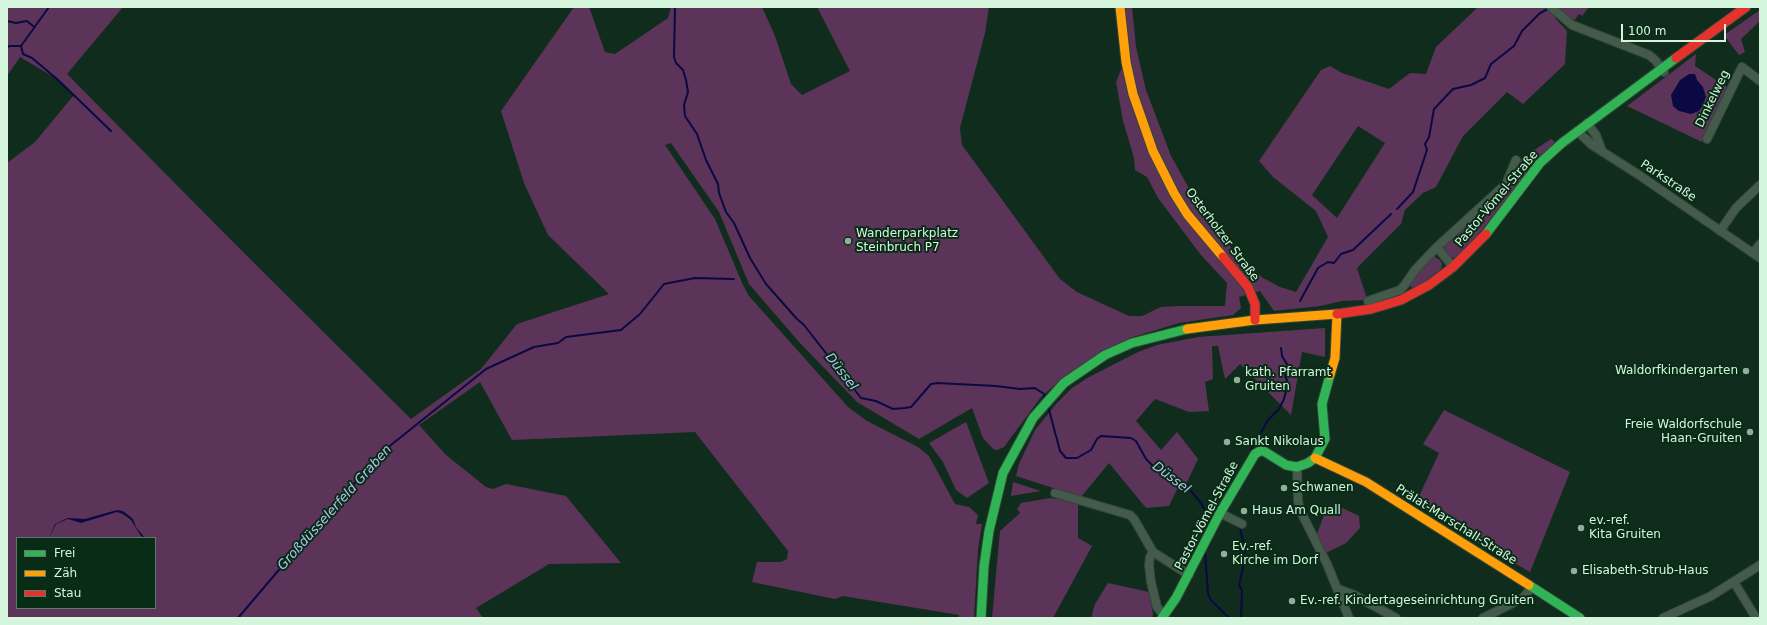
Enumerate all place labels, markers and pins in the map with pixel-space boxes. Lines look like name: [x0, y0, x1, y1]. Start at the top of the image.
place label: Wanderparkplatz Steinbruch P7: [856, 227, 958, 255]
marker: Wanderparkplatz Steinbruch P7: [843, 236, 853, 246]
place label: Waldorfkindergarten: [1615, 364, 1738, 378]
place label: kath. Pfarramt Gruiten: [1245, 366, 1331, 394]
marker: Waldorfkindergarten: [1741, 366, 1751, 376]
marker: kath. Pfarramt Gruiten: [1232, 375, 1242, 385]
place label: Freie Waldorfschule Haan-Gruiten: [1625, 418, 1742, 446]
marker: Freie Waldorfschule Haan-Gruiten: [1745, 427, 1755, 437]
place label: Sankt Nikolaus: [1235, 435, 1324, 449]
marker: Sankt Nikolaus: [1222, 437, 1232, 447]
place label: Schwanen: [1292, 481, 1354, 495]
marker: Schwanen: [1279, 483, 1289, 493]
place label: Haus Am Quall: [1252, 504, 1341, 518]
marker: Haus Am Quall: [1239, 506, 1249, 516]
place label: ev.-ref. Kita Gruiten: [1589, 514, 1661, 542]
marker: ev.-ref. Kita Gruiten: [1576, 523, 1586, 533]
place label: Ev.-ref. Kirche im Dorf: [1232, 540, 1318, 568]
marker: Ev.-ref. Kirche im Dorf: [1219, 549, 1229, 559]
place label: Elisabeth-Strub-Haus: [1582, 564, 1709, 578]
marker: Elisabeth-Strub-Haus: [1569, 566, 1579, 576]
place label: Ev.-ref. Kindertageseinrichtung Gruiten: [1300, 594, 1534, 608]
marker: Ev.-ref. Kindertageseinrichtung Gruiten: [1287, 596, 1297, 606]

